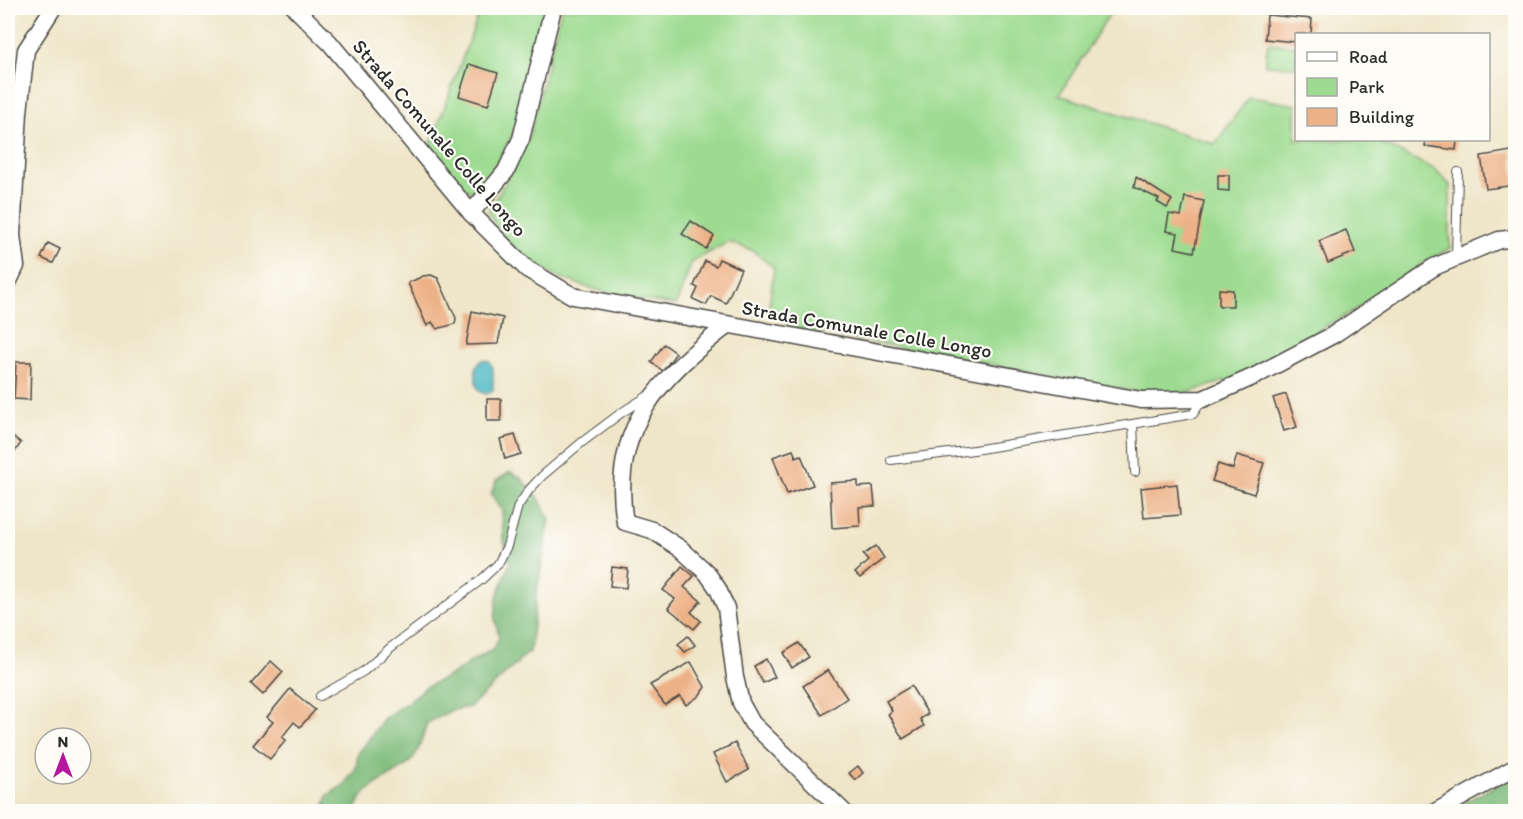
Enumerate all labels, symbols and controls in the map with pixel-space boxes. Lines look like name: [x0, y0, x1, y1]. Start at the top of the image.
legend: [1295, 33, 1490, 141]
street label: Strada Comunale Colle Longo: [348, 34, 532, 242]
text: Road: [1349, 46, 1388, 68]
text: Park: [1349, 76, 1384, 98]
text: Building: [1349, 106, 1415, 128]
street label: Strada Comunale Colle Longo: [740, 295, 994, 363]
north arrow: [33, 726, 93, 786]
text: N: [58, 732, 68, 751]

